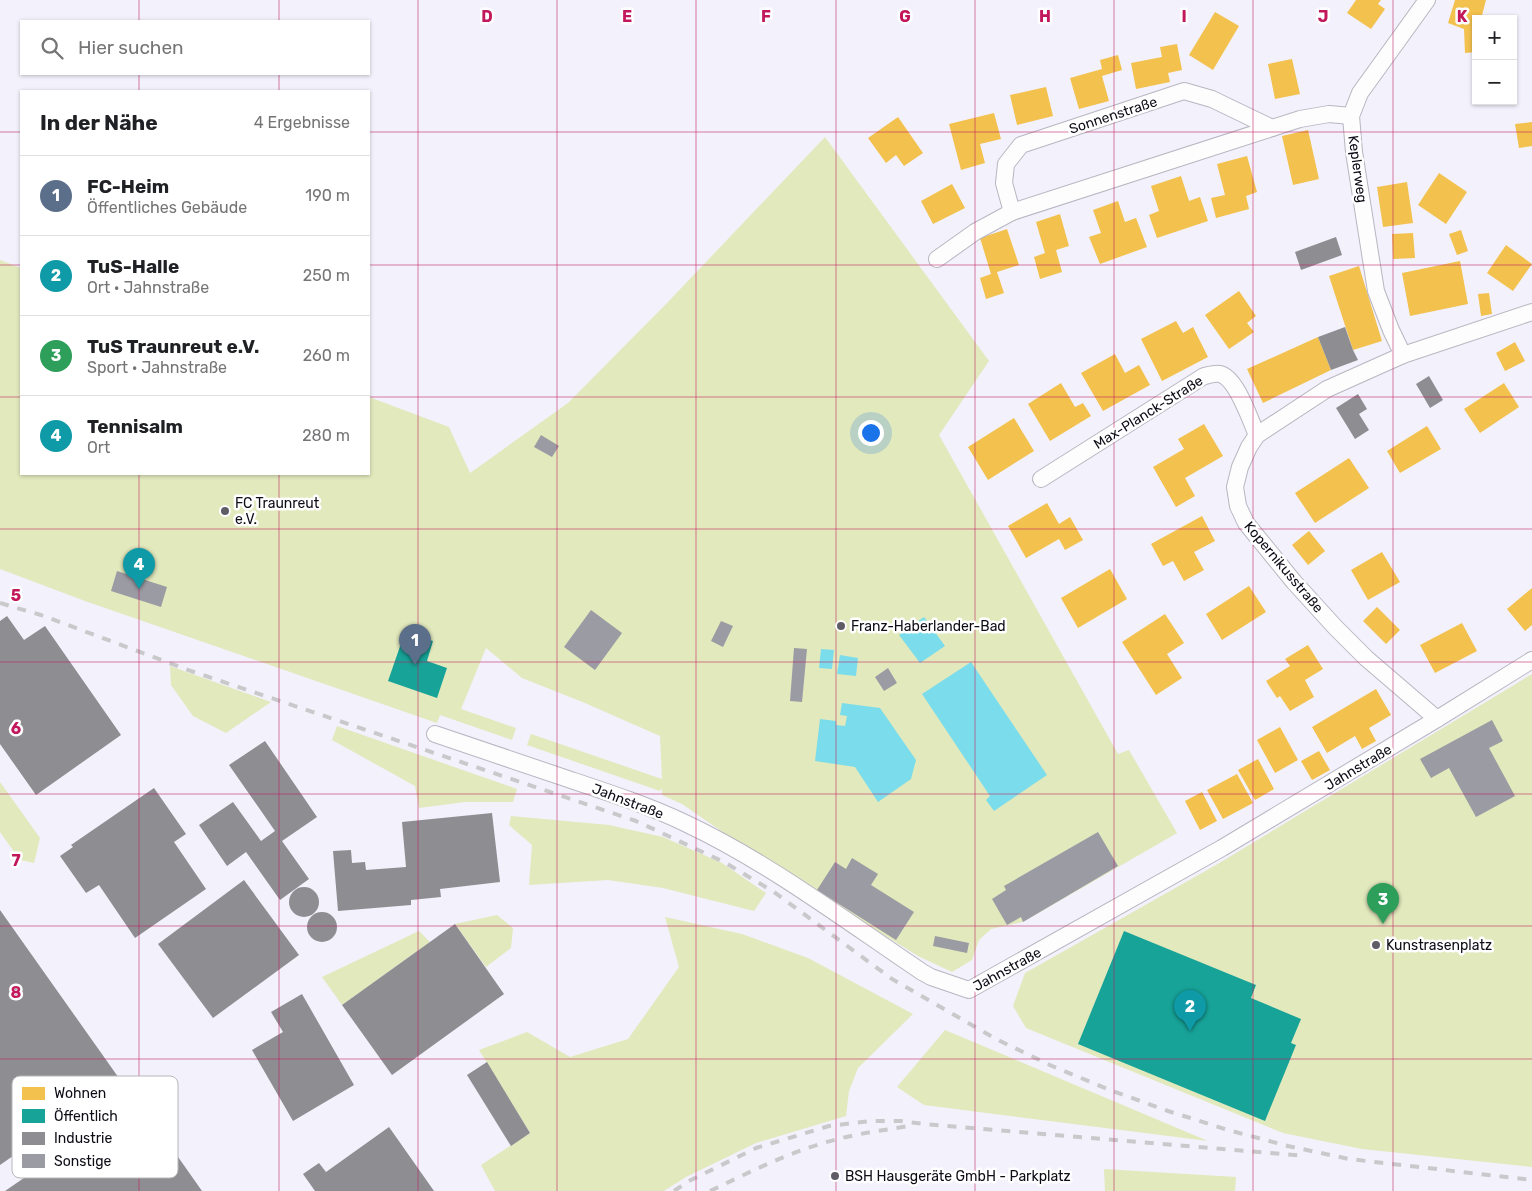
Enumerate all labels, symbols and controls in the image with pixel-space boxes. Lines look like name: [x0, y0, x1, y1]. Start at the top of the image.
text: D: [481, 7, 493, 26]
text: E: [622, 7, 632, 26]
text: F: [761, 7, 771, 26]
text: G: [899, 7, 911, 26]
text: H: [1039, 7, 1051, 26]
text: I: [1181, 7, 1187, 26]
text: J: [1318, 7, 1328, 26]
text: K: [1457, 7, 1468, 26]
map controls: [1472, 15, 1517, 105]
button: +: [1472, 15, 1517, 60]
search box: [20, 20, 370, 75]
icon: search: [38, 34, 66, 62]
text: Hier suchen: [78, 36, 184, 59]
button: −: [1472, 60, 1517, 105]
street label: Sonnenstraße: [1067, 93, 1160, 138]
text: In der Nähe: [40, 110, 158, 135]
text: 4 Ergebnisse: [254, 113, 350, 132]
street label: Keplerweg: [1344, 134, 1371, 204]
text: FC-Heim: [87, 175, 169, 198]
text: 1: [52, 186, 60, 205]
text: 190 m: [305, 186, 350, 205]
text: Öffentliches Gebäude: [87, 198, 247, 217]
text: TuS-Halle: [87, 255, 179, 278]
text: 2: [51, 266, 61, 285]
text: 250 m: [303, 266, 350, 285]
text: Ort · Jahnstraße: [87, 278, 209, 297]
text: TuS Traunreut e.V.: [87, 335, 259, 358]
text: 3: [51, 346, 61, 365]
text: 260 m: [303, 346, 350, 365]
text: Sport · Jahnstraße: [87, 358, 227, 377]
street label: Max-Planck-Straße: [1091, 372, 1206, 453]
text: Tennisalm: [87, 415, 183, 438]
your location: [858, 420, 884, 446]
text: 4: [51, 426, 61, 445]
text: 280 m: [302, 426, 350, 445]
text: Ort: [87, 438, 110, 457]
place label: FC Traunreut e.V.: [235, 495, 320, 528]
marker: FC Traunreut e.V.: [219, 505, 231, 517]
street label: Kopernikusstraße: [1241, 518, 1327, 616]
pin: 4: [123, 548, 155, 589]
text: 5: [11, 586, 21, 605]
place label: Franz-Haberlander-Bad: [851, 618, 1006, 635]
marker: Franz-Haberlander-Bad: [835, 620, 847, 632]
pin: 1: [399, 624, 431, 665]
text: 6: [11, 719, 21, 738]
street label: Jahnstraße: [1322, 741, 1395, 794]
street label: Jahnstraße: [590, 780, 666, 823]
text: 7: [11, 851, 21, 870]
pin: 3: [1367, 883, 1399, 924]
place label: Kunstrasenplatz: [1386, 937, 1492, 954]
marker: Kunstrasenplatz: [1370, 939, 1382, 951]
street label: Jahnstraße: [970, 944, 1044, 995]
text: 8: [11, 983, 22, 1002]
pin: 2: [1174, 990, 1206, 1031]
legend: [12, 1076, 178, 1178]
text: Wohnen: [54, 1085, 106, 1102]
text: Öffentlich: [54, 1108, 118, 1125]
text: Industrie: [54, 1130, 112, 1147]
text: Sonstige: [54, 1153, 112, 1170]
place label: BSH Hausgeräte GmbH - Parkplatz: [845, 1168, 1071, 1185]
marker: BSH Hausgeräte GmbH - Parkplatz: [829, 1170, 841, 1182]

